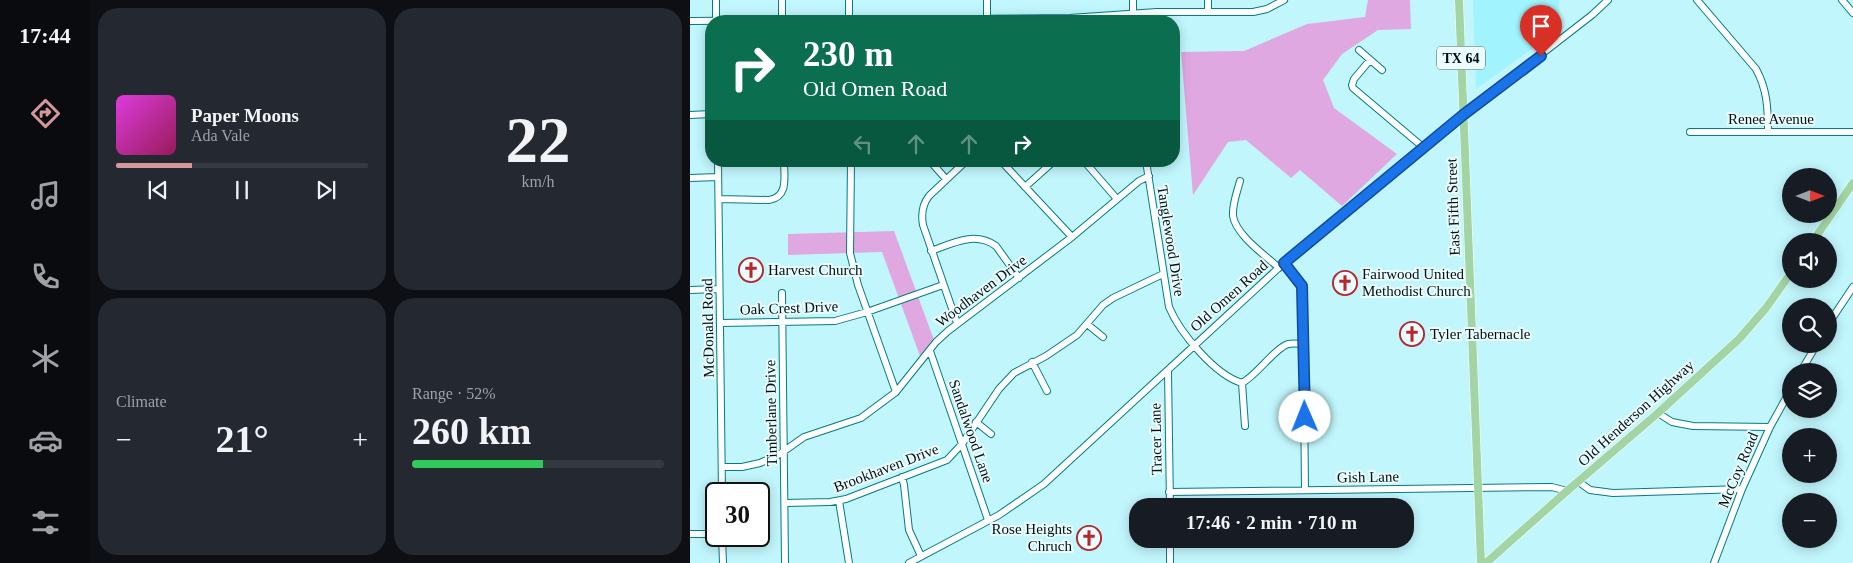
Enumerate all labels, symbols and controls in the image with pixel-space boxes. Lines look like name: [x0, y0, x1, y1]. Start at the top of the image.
pin: [1520, 5, 1562, 56]
icon: arrive: [1527, 12, 1555, 40]
text: 17:44: [19, 23, 71, 48]
icon: right: [720, 35, 785, 100]
text: 230 m: [803, 35, 893, 74]
road number: TX 64: [1437, 46, 1485, 70]
text: Old Omen Road: [803, 76, 947, 101]
icon: directions: [28, 96, 63, 131]
text: 22: [506, 104, 571, 176]
text: Paper Moons: [191, 105, 299, 126]
street label: Renee Avenue: [1728, 111, 1814, 127]
text: Ada Vale: [191, 127, 250, 144]
icon: left: [849, 130, 877, 158]
icon: ahead: [902, 130, 930, 158]
icon: ahead: [955, 130, 983, 158]
icon: right: [1008, 130, 1036, 158]
street label: East Fifth Street: [1443, 157, 1463, 256]
north arrow: [1782, 168, 1838, 222]
map controls: [1782, 168, 1837, 548]
text: km/h: [522, 173, 554, 190]
icon: previous: [144, 176, 172, 204]
icon: pause: [228, 176, 256, 204]
icon: next: [312, 176, 340, 204]
icon: music: [28, 178, 63, 213]
street label: Tanglewood Drive: [1154, 185, 1188, 298]
button: sound: [1782, 233, 1837, 288]
street label: Woodhaven Drive: [933, 252, 1030, 330]
church icon: Harvest Church: [738, 257, 764, 283]
street label: Old Omen Road: [1187, 257, 1271, 335]
icon: phone: [28, 259, 63, 294]
place label: Harvest Church: [768, 262, 863, 278]
place label: Fairwood United Methodist Church: [1362, 266, 1471, 299]
church icon: Fairwood United Methodist Church: [1332, 270, 1358, 296]
street label: McDonald Road: [699, 278, 717, 378]
street label: Oak Crest Drive: [740, 298, 839, 318]
button: search: [1782, 298, 1837, 353]
church icon: Tyler Tabernacle: [1399, 321, 1425, 347]
place label: Tyler Tabernacle: [1430, 326, 1531, 342]
icon: climate: [28, 341, 63, 376]
street label: Old Henderson Highway: [1575, 357, 1697, 469]
street label: Timberlane Drive: [762, 359, 780, 466]
button: layers: [1782, 363, 1837, 418]
street label: Sandalwood Lane: [946, 377, 996, 485]
text: Range · 52%: [412, 385, 496, 402]
position arrow: [1278, 390, 1330, 442]
text: Climate: [116, 393, 167, 410]
street label: Tracer Lane: [1147, 402, 1165, 475]
text: 260 km: [412, 410, 531, 452]
text: 21°: [215, 418, 269, 460]
icon: car: [28, 423, 63, 458]
text: −: [116, 424, 132, 455]
text: +: [352, 424, 368, 455]
button: +: [1782, 428, 1837, 483]
street label: McCoy Road: [1715, 429, 1761, 510]
street label: Brookhaven Drive: [831, 440, 941, 495]
street label: Gish Lane: [1337, 468, 1400, 486]
speed limit sign: 30: [705, 482, 770, 547]
button: −: [1782, 493, 1837, 548]
icon: filters: [28, 505, 63, 540]
text: 17:46 · 2 min · 710 m: [1186, 512, 1357, 533]
place label: Rose Heights Chruch: [992, 521, 1072, 554]
church icon: Rose Heights Chruch: [1076, 525, 1102, 551]

